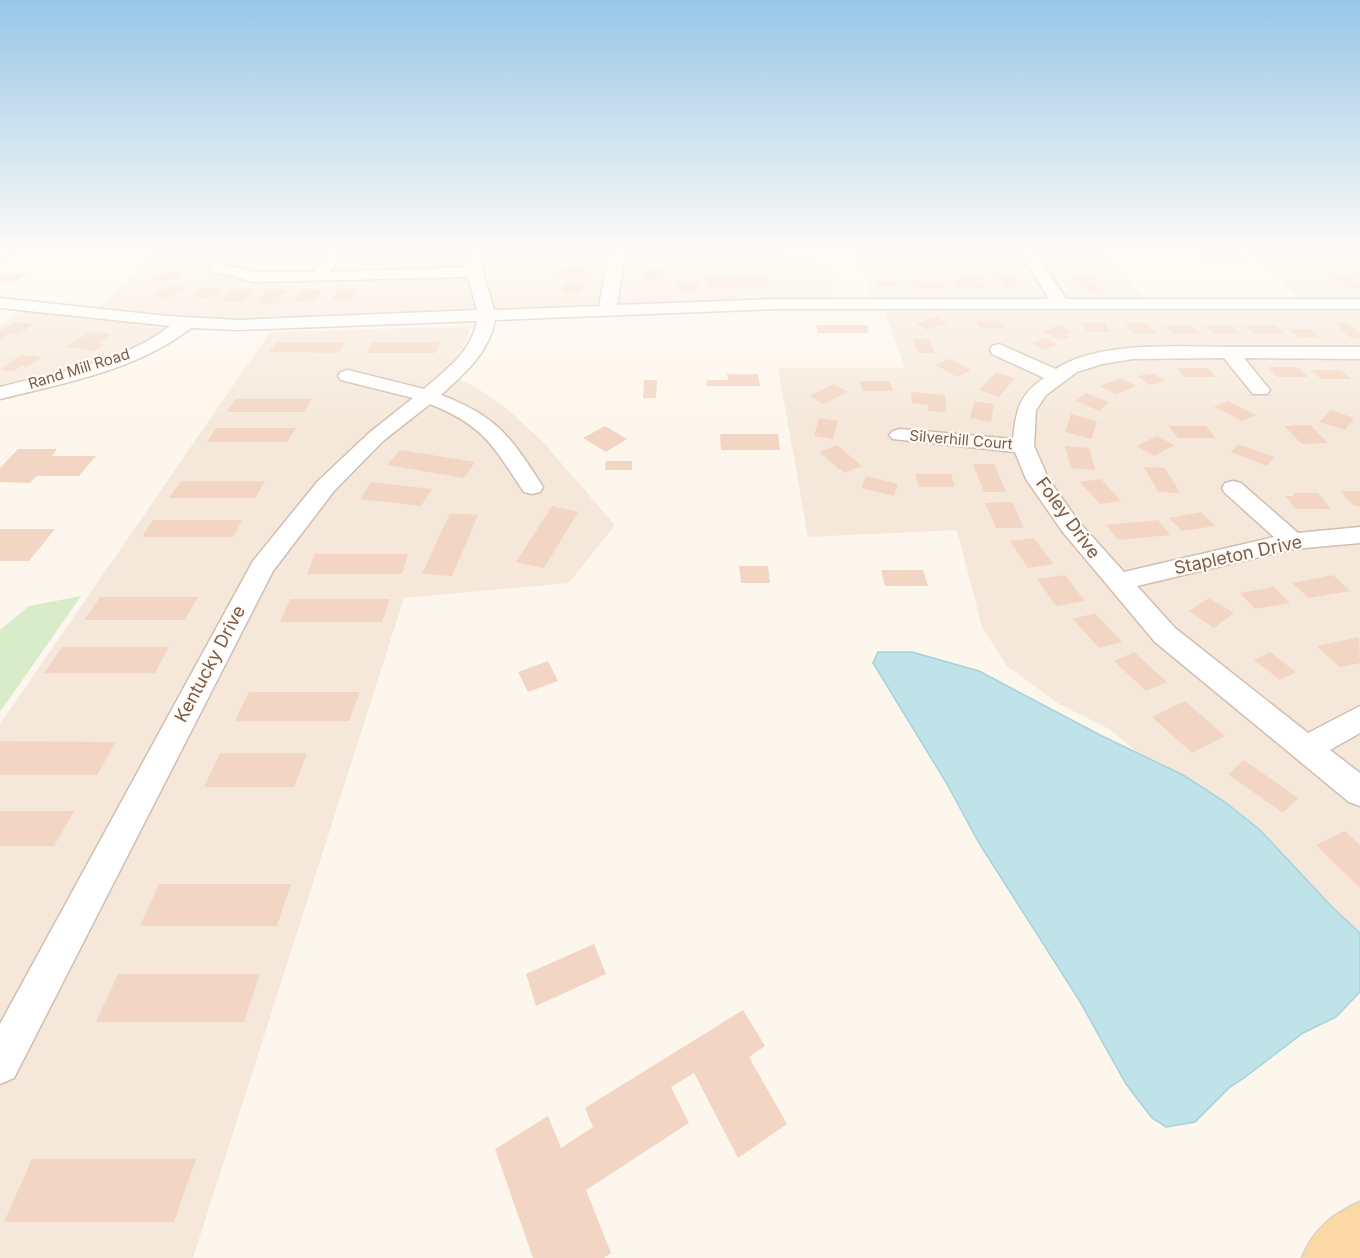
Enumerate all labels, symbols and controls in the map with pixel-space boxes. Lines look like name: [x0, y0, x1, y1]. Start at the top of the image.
street label: Rand Mill Road: [26, 344, 132, 393]
street label: Silverhill Court: [909, 426, 1013, 453]
street label: Foley Drive: [1032, 473, 1105, 562]
street label: Stapleton Drive: [1172, 531, 1304, 578]
street label: Kentucky Drive: [170, 602, 249, 726]

